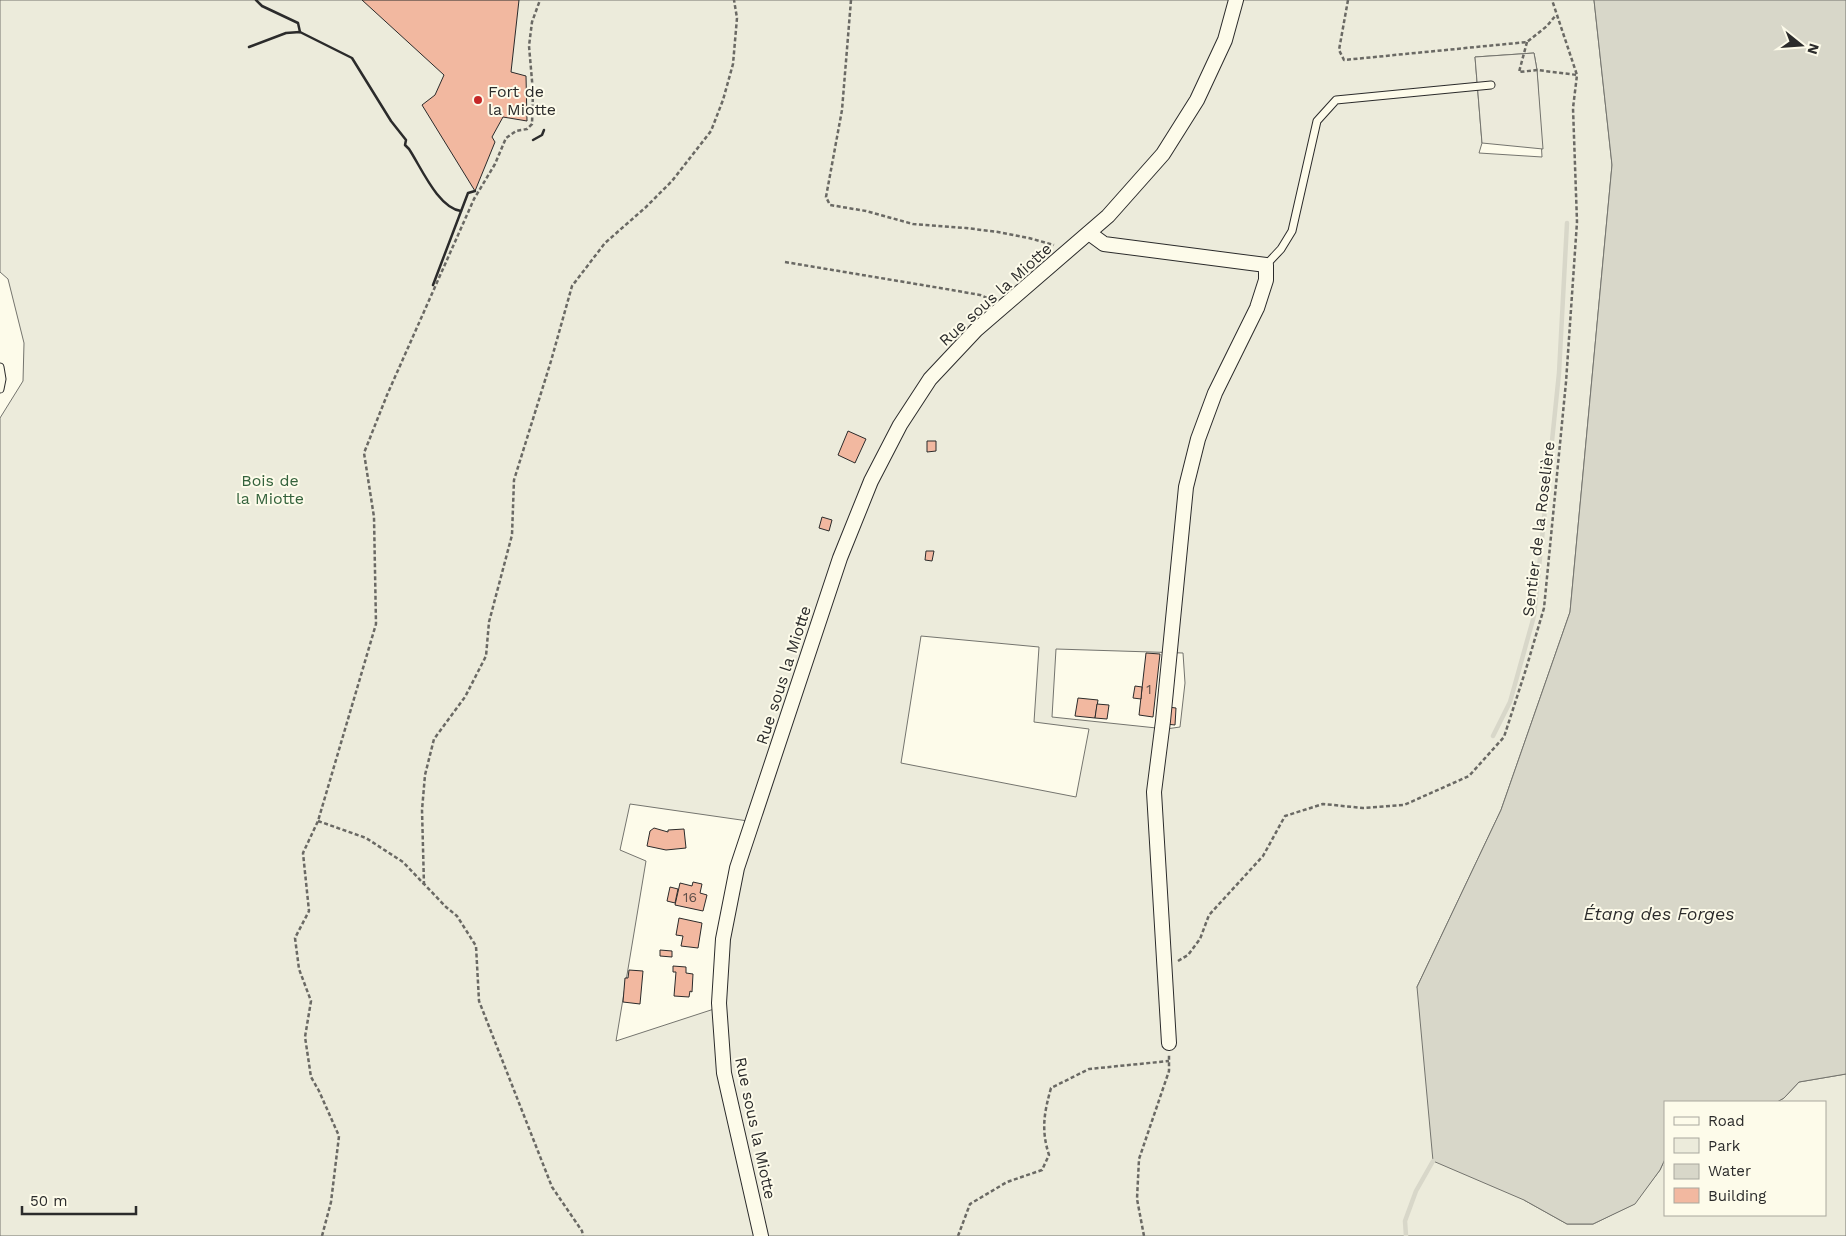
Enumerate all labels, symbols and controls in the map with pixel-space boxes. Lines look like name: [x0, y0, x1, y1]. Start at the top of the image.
north arrow: [1776, 20, 1826, 70]
text: N: [1804, 42, 1823, 56]
place label: Fort de la Miotte: [488, 82, 556, 119]
marker: Fort de la Miotte: [472, 94, 484, 106]
street label: Rue sous la Miotte: [935, 239, 1056, 350]
street label: Sentier de la Roselière: [1518, 440, 1559, 618]
park label: Bois de la Miotte: [236, 471, 304, 508]
street label: Rue sous la Miotte: [752, 603, 815, 747]
house number: 1: [1146, 681, 1152, 697]
house number: 16: [683, 889, 697, 905]
water label: Étang des Forges: [1583, 903, 1735, 924]
street label: Rue sous la Miotte: [731, 1055, 780, 1201]
legend: [1664, 1101, 1826, 1216]
text: Road: [1708, 1112, 1745, 1130]
text: Park: [1708, 1137, 1741, 1155]
text: Water: [1708, 1162, 1751, 1180]
scale bar: [22, 1184, 136, 1216]
text: Building: [1708, 1187, 1766, 1205]
text: 50 m: [30, 1192, 67, 1210]

